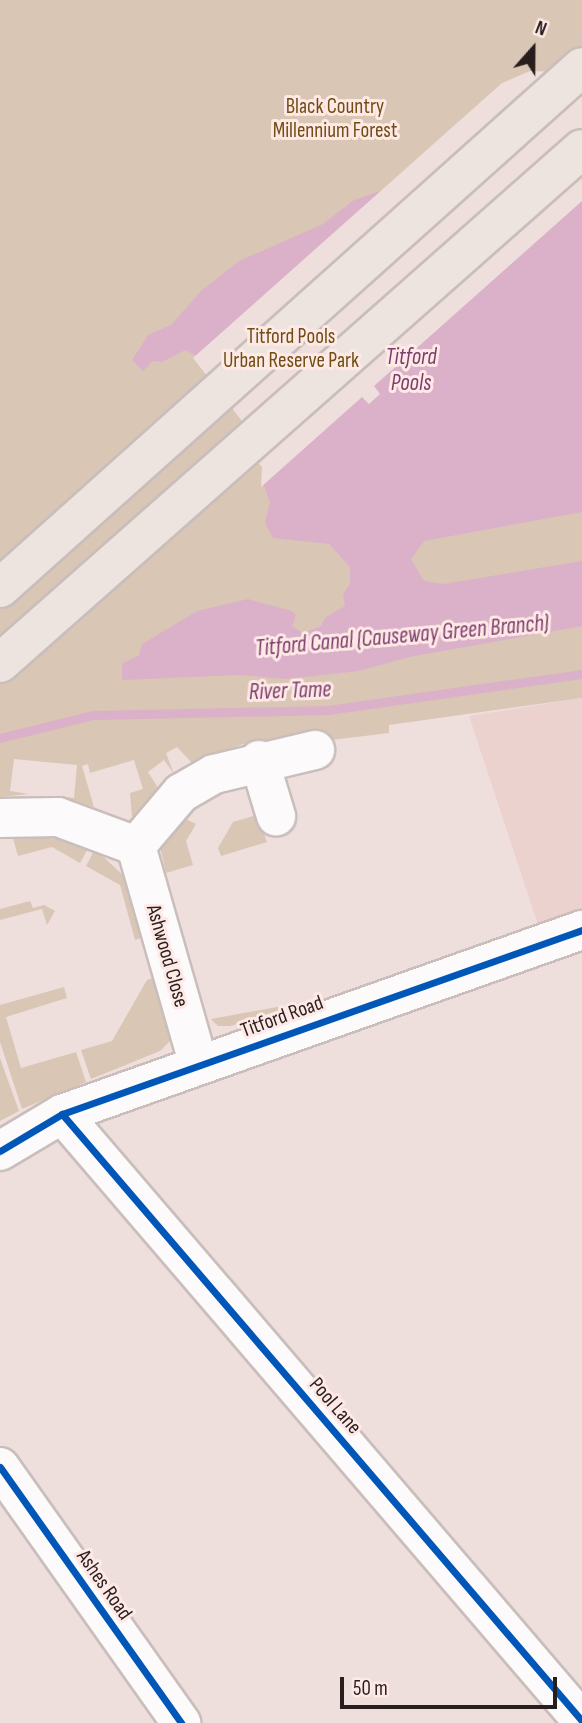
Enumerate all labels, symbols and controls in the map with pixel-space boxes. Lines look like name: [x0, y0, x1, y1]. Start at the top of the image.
north arrow: [498, 14, 568, 84]
text: N: [532, 16, 550, 41]
park label: Black Country Millennium Forest: [273, 94, 397, 144]
park label: Titford Pools Urban Reserve Park: [223, 324, 359, 374]
water label: Titford Pools: [385, 343, 437, 397]
water label: Titford Canal (Causeway Green Branch): [254, 609, 550, 663]
water label: River Tame: [248, 676, 332, 706]
street label: Ashwood Close: [140, 902, 194, 1010]
street label: Titford Road: [237, 990, 327, 1044]
street label: Pool Lane: [304, 1373, 366, 1439]
street label: Ashes Road: [71, 1545, 137, 1625]
scale bar: [344, 1664, 561, 1708]
text: 50 m: [353, 1676, 388, 1701]

